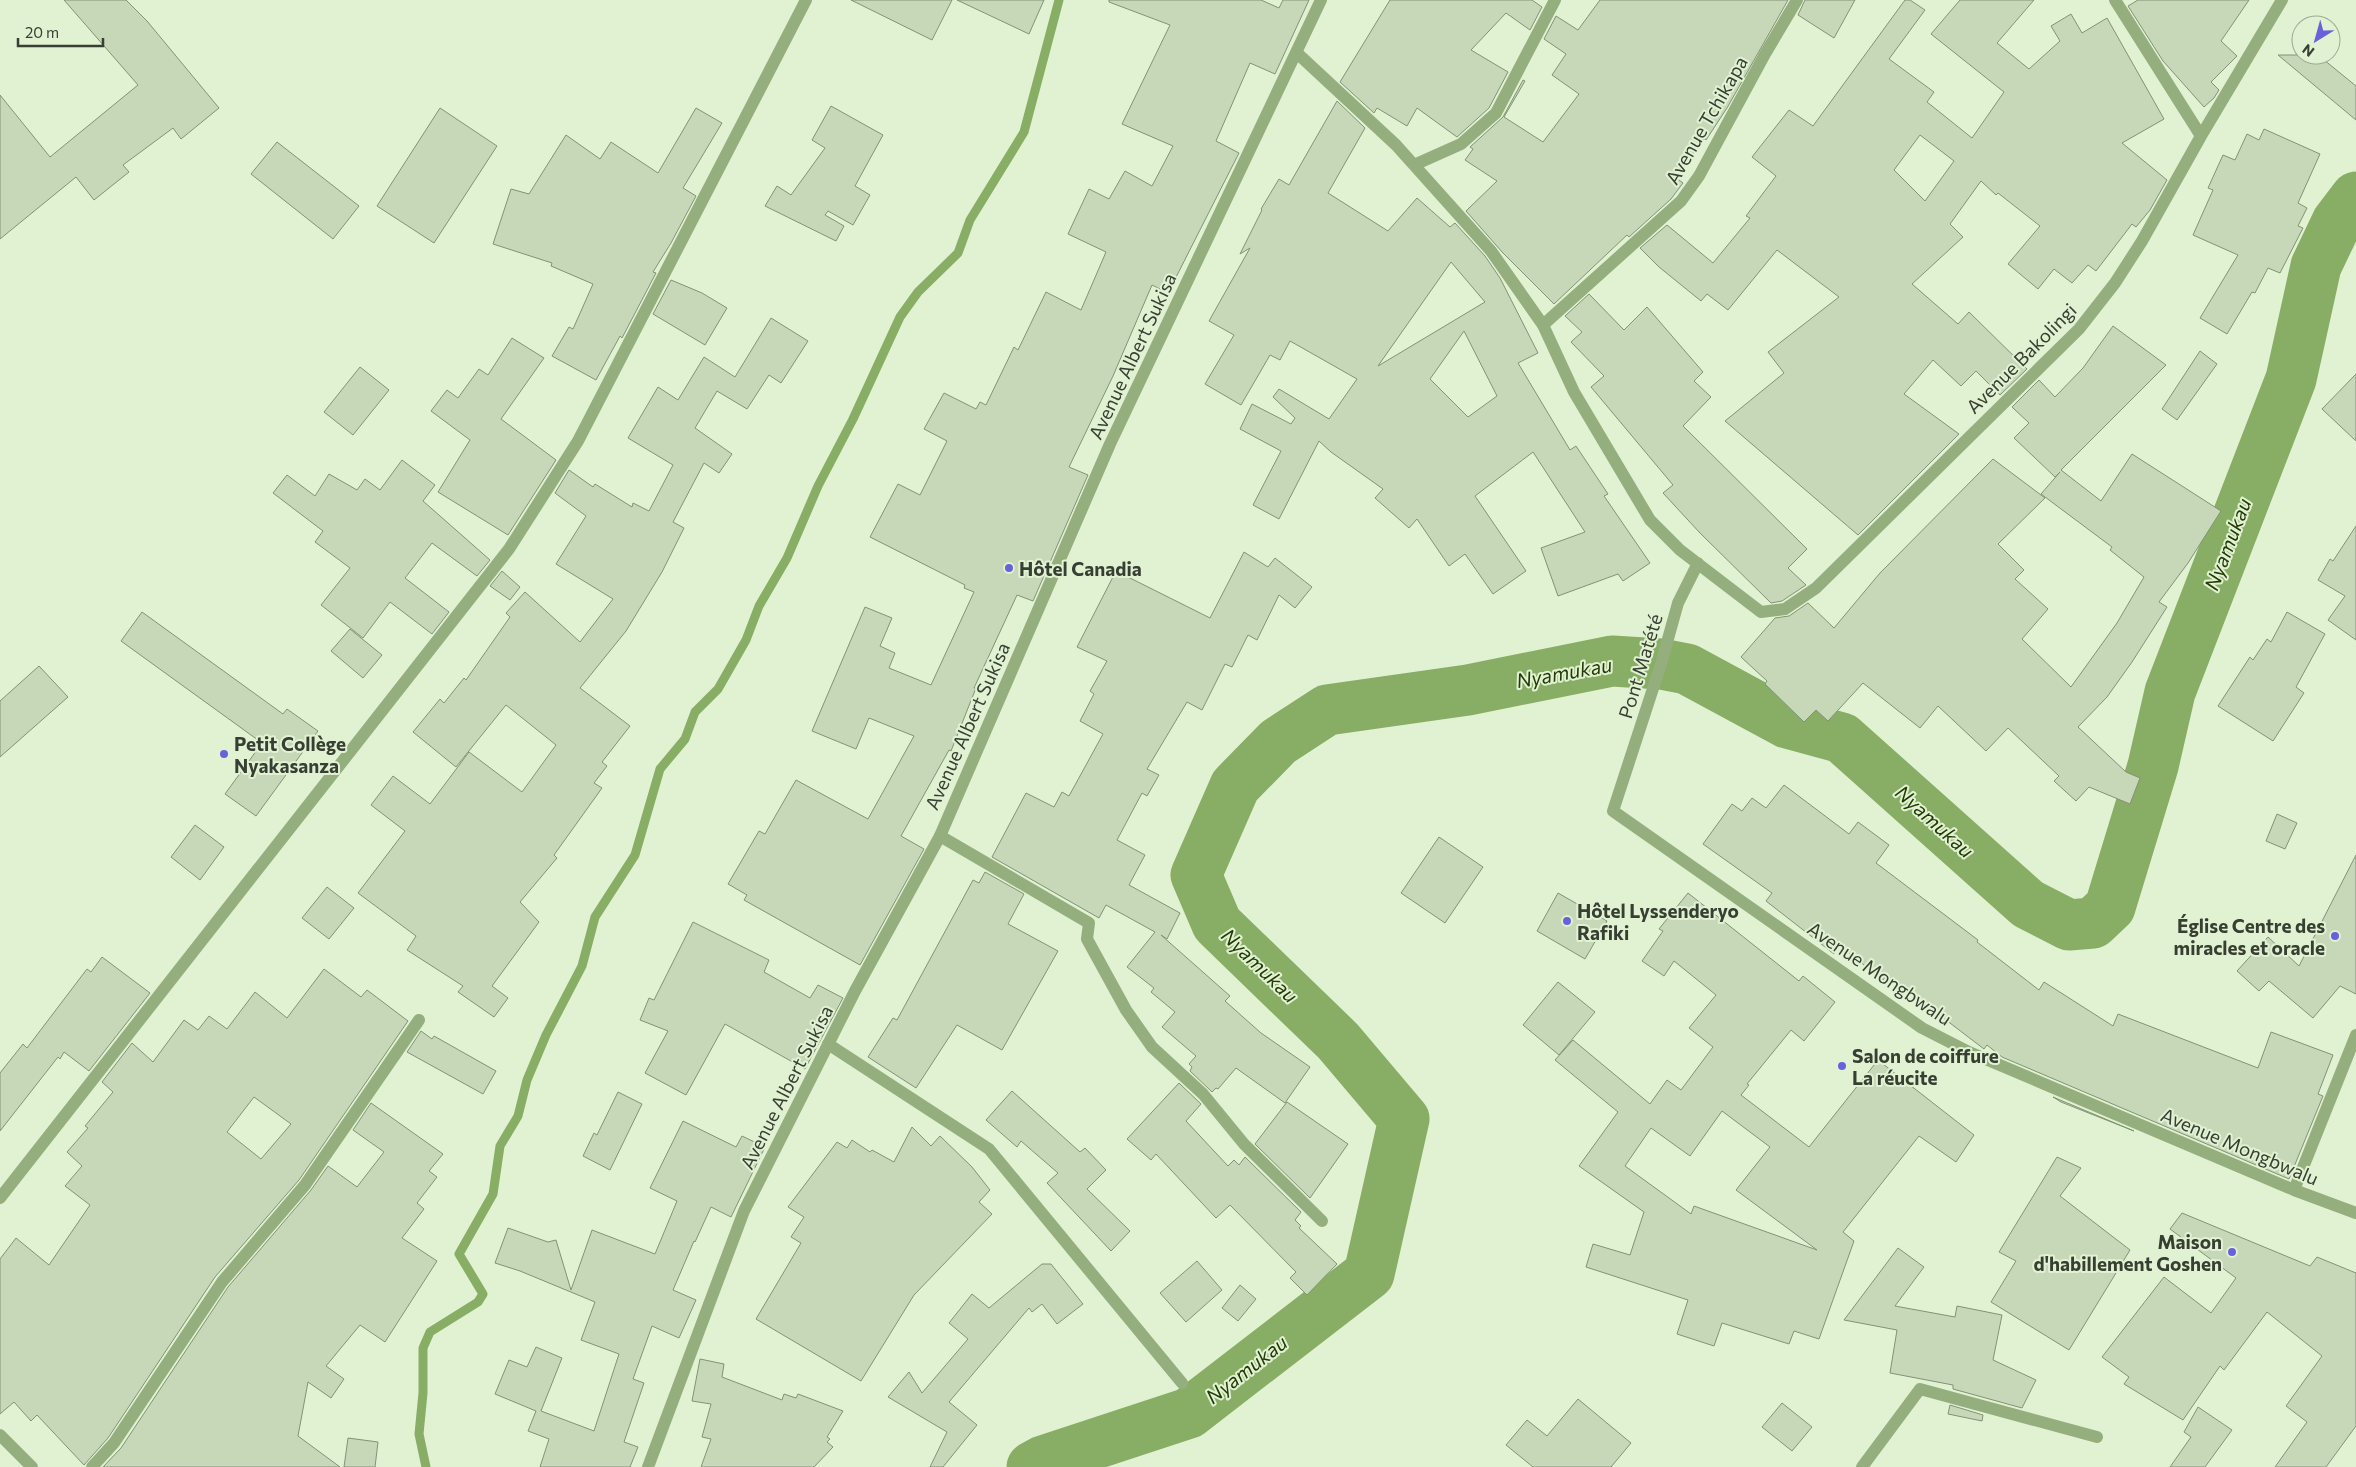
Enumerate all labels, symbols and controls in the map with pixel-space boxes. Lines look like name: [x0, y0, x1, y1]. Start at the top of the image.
scale bar: [18, 15, 102, 47]
north arrow: [2291, 15, 2341, 65]
text: 20 m: [25, 23, 59, 41]
text: N: [2299, 41, 2317, 61]
street label: Avenue Tchikapa: [1660, 52, 1752, 188]
street label: Avenue Albert Sukisa: [1083, 269, 1181, 443]
street label: Avenue Bakolingi: [1961, 298, 2081, 418]
water label: Nyamukau: [2198, 495, 2256, 593]
place label: Hôtel Canadia: [1019, 557, 1142, 580]
marker: Hôtel Canadia: [1003, 562, 1015, 574]
street label: Pont Matété: [1613, 611, 1667, 721]
street label: Avenue Albert Sukisa: [920, 639, 1014, 813]
water label: Nyamukau: [1514, 652, 1614, 692]
place label: Petit Collège Nyakasanza: [234, 732, 346, 777]
marker: Petit Collège Nyakasanza: [218, 748, 230, 760]
water label: Nyamukau: [1891, 780, 1979, 862]
place label: Hôtel Lyssenderyo Rafiki: [1577, 899, 1739, 944]
place label: Église Centre des miracles et oracle: [2174, 914, 2325, 959]
marker: Hôtel Lyssenderyo Rafiki: [1561, 915, 1573, 927]
street label: Avenue Mongbwalu: [1803, 916, 1957, 1030]
water label: Nyamukau: [1217, 923, 1303, 1007]
marker: Église Centre des miracles et oracle: [2329, 930, 2341, 942]
street label: Avenue Albert Sukisa: [735, 1001, 837, 1173]
place label: Salon de coiffure La réucite: [1852, 1044, 1999, 1089]
marker: Salon de coiffure La réucite: [1836, 1060, 1848, 1072]
street label: Avenue Mongbwalu: [2158, 1102, 2322, 1190]
place label: Maison d'habillement Goshen: [2034, 1230, 2222, 1275]
marker: Maison d'habillement Goshen: [2226, 1246, 2238, 1258]
water label: Nyamukau: [1200, 1330, 1292, 1408]

